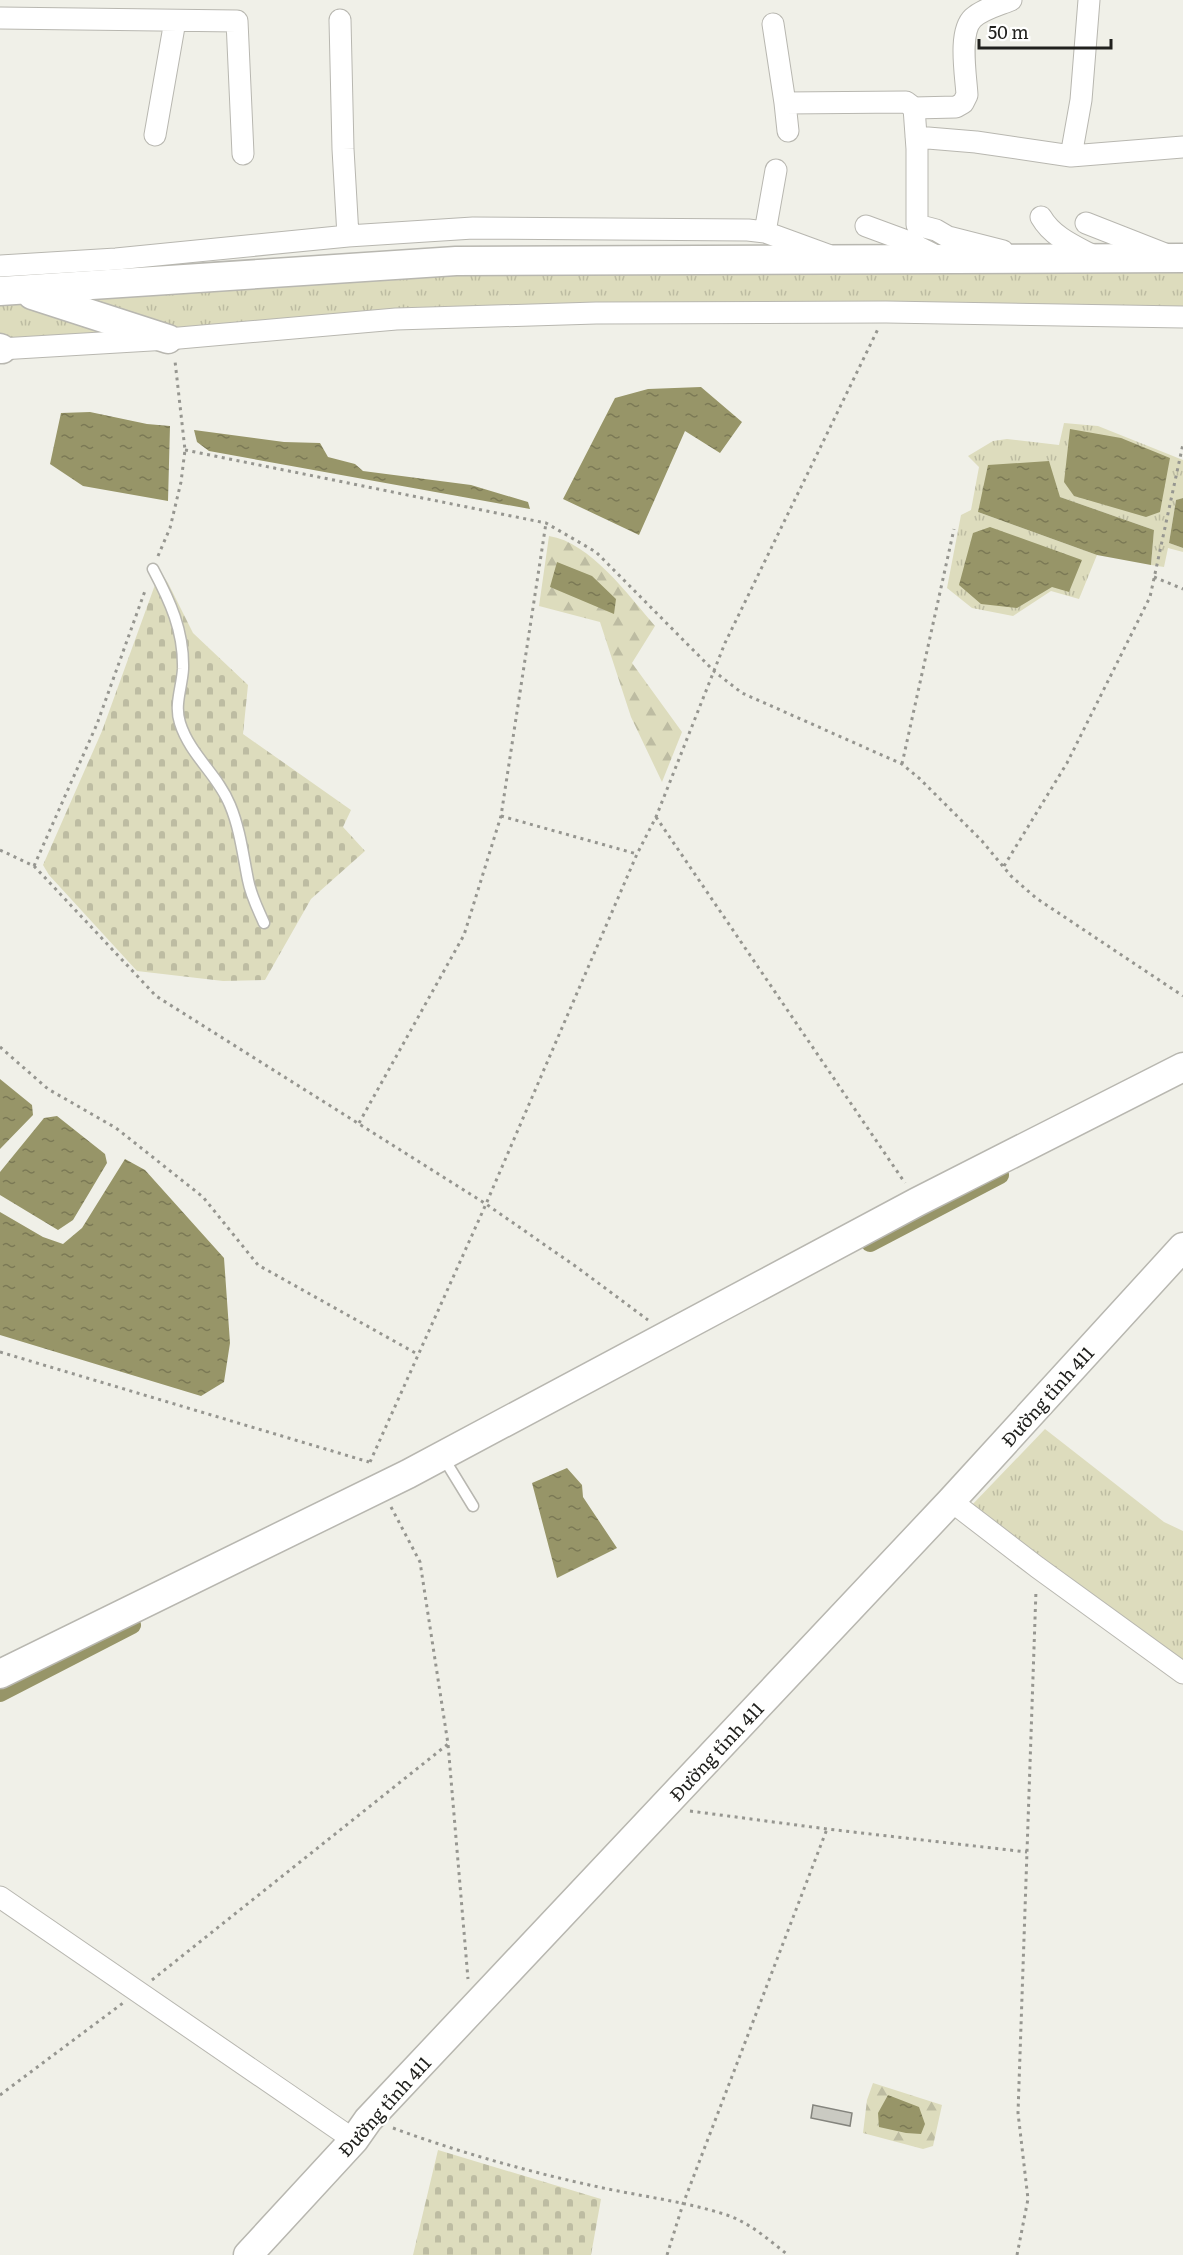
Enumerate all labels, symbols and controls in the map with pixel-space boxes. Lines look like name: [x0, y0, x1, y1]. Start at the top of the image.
scale bar: [979, 12, 1111, 50]
text: 50 m: [988, 18, 1029, 45]
street label: Đường tỉnh 411: [994, 1340, 1100, 1452]
street label: Đường tỉnh 411: [663, 1695, 769, 1807]
street label: Đường tỉnh 411: [331, 2050, 437, 2162]

